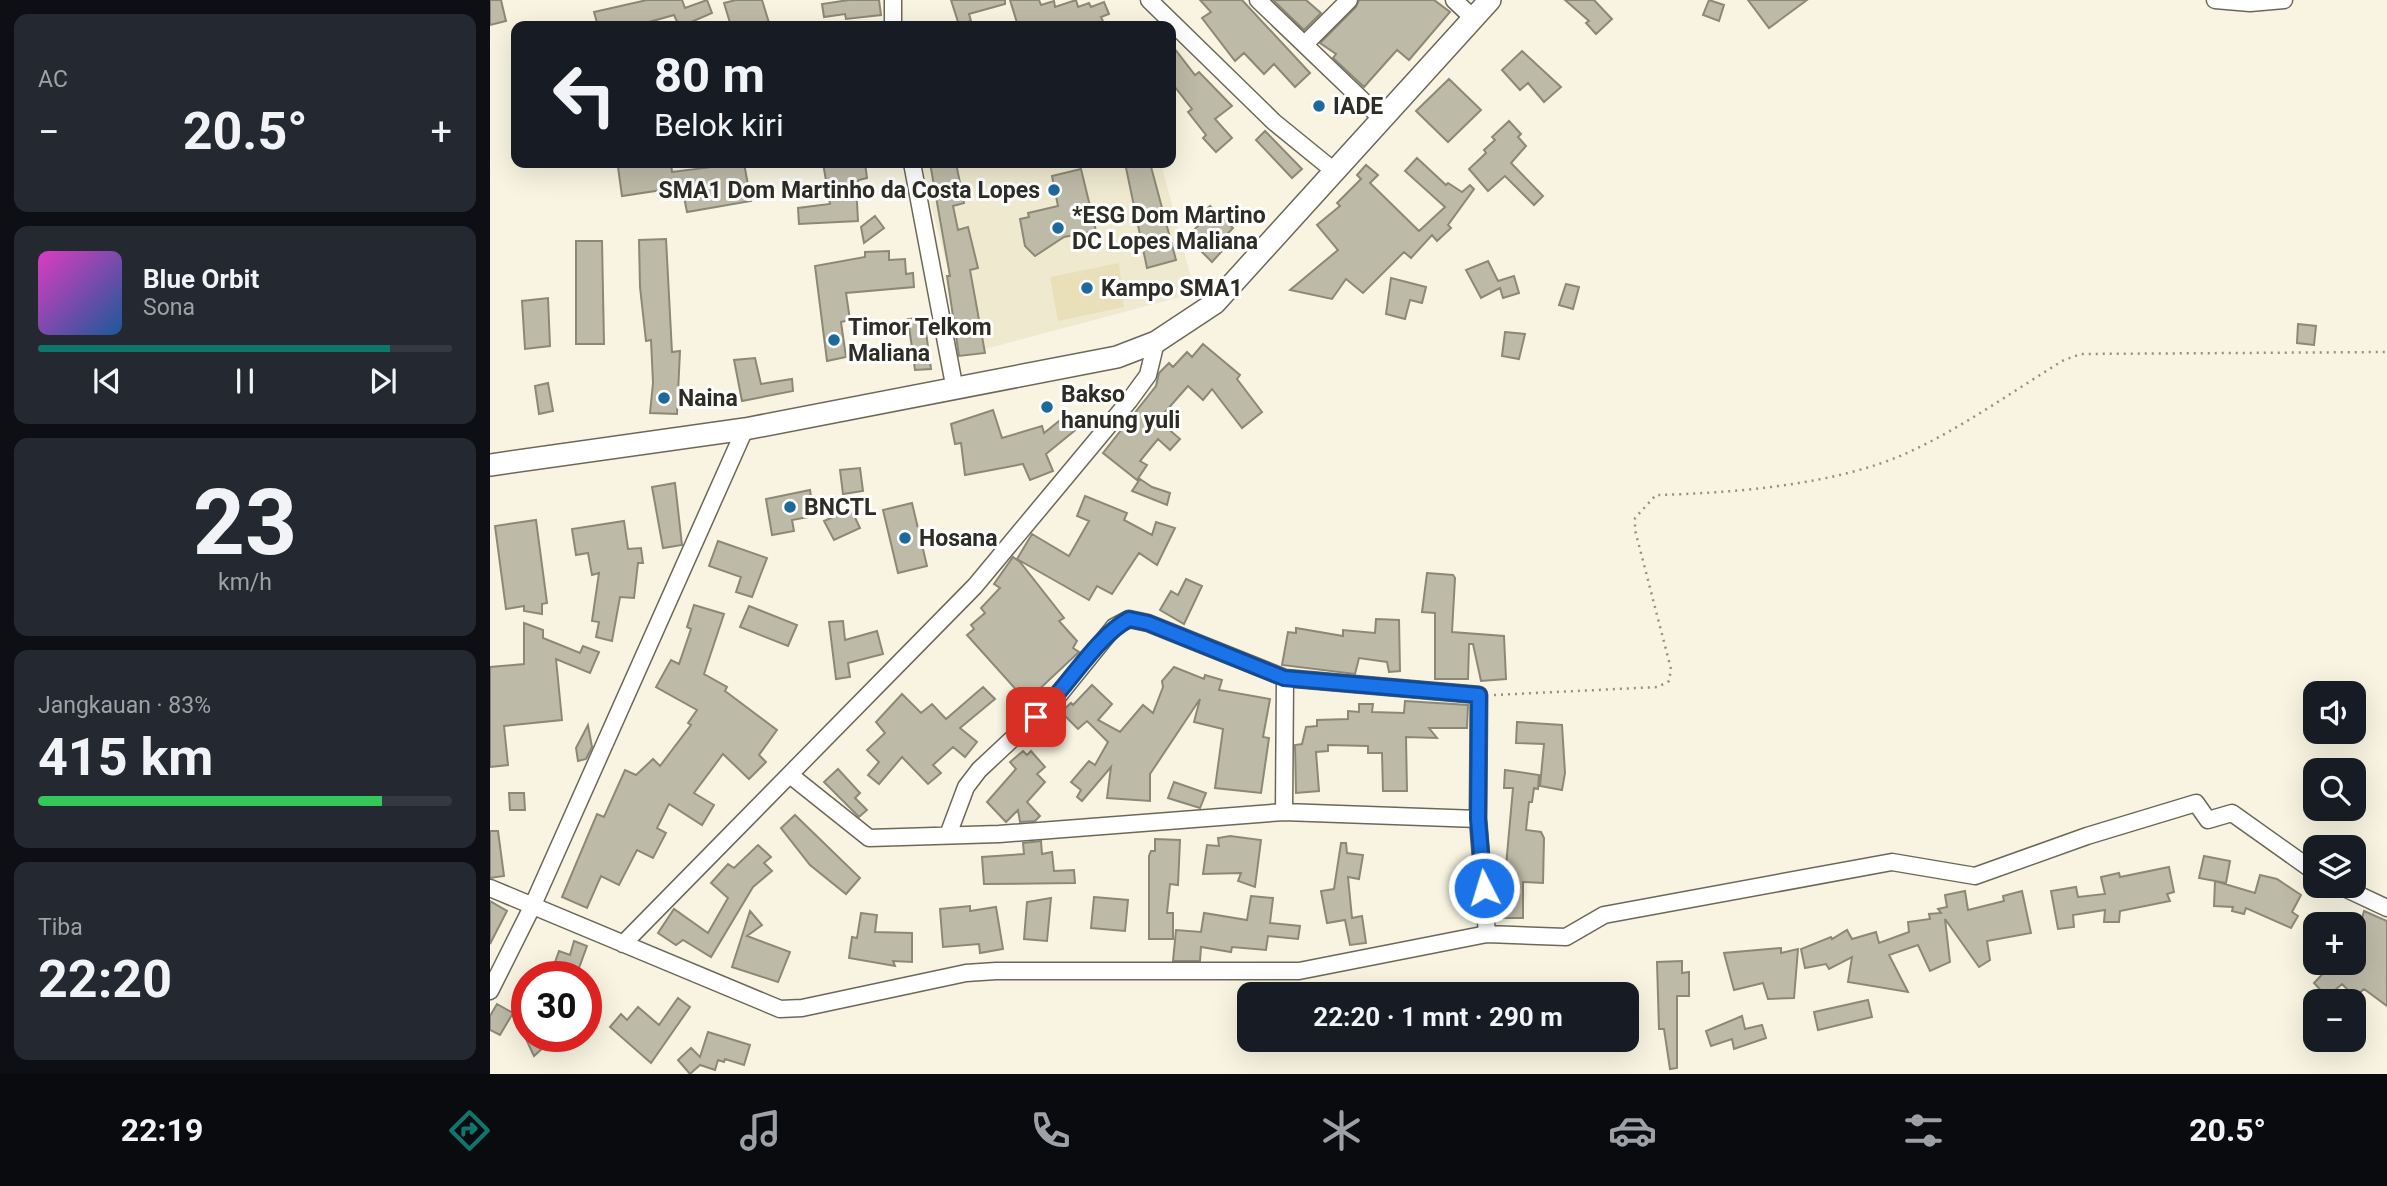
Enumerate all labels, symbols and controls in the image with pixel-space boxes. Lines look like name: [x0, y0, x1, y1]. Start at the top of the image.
text: 80 m: [654, 47, 765, 104]
icon: left: [539, 49, 630, 140]
text: AC: [38, 66, 68, 93]
place label: IADE: [1333, 93, 1383, 120]
marker: IADE: [1311, 98, 1327, 114]
text: 20.5°: [183, 101, 308, 162]
text: Belok kiri: [654, 106, 784, 144]
text: −: [38, 110, 60, 154]
text: +: [430, 110, 452, 154]
place label: SMA1 Dom Martinho da Costa Lopes: [659, 177, 1040, 204]
marker: SMA1 Dom Martinho da Costa Lopes: [1046, 182, 1062, 198]
place label: *ESG Dom Martino DC Lopes Maliana: [1072, 202, 1266, 255]
marker: *ESG Dom Martino DC Lopes Maliana: [1050, 220, 1066, 236]
text: Blue Orbit: [143, 264, 259, 294]
place label: Kampo SMA1: [1101, 275, 1243, 302]
marker: Kampo SMA1: [1079, 280, 1095, 296]
text: Sona: [143, 294, 195, 321]
place label: Timor Telkom Maliana: [848, 314, 992, 367]
marker: Timor Telkom Maliana: [826, 332, 842, 348]
icon: previous: [88, 362, 126, 400]
icon: pause: [226, 362, 264, 400]
icon: next: [364, 362, 402, 400]
place label: Bakso hanung yuli: [1061, 381, 1180, 434]
place label: Naina: [678, 385, 738, 412]
marker: Naina: [656, 390, 672, 406]
marker: Bakso hanung yuli: [1039, 399, 1055, 415]
text: 23: [193, 470, 297, 576]
place label: BNCTL: [804, 494, 876, 521]
marker: BNCTL: [782, 499, 798, 515]
place label: Hosana: [919, 525, 998, 552]
marker: Hosana: [897, 530, 913, 546]
text: km/h: [218, 569, 272, 596]
map controls: [2303, 681, 2366, 1052]
button: sound: [2303, 681, 2366, 744]
pin: [1006, 687, 1066, 747]
text: Jangkauan · 83%: [38, 692, 211, 719]
icon: arrive: [1017, 698, 1055, 736]
text: 415 km: [38, 727, 213, 788]
button: search: [2303, 758, 2366, 821]
button: layers: [2303, 835, 2366, 898]
position arrow: [1447, 851, 1521, 925]
button: +: [2303, 912, 2366, 975]
text: Tiba: [38, 914, 83, 941]
text: 22:20: [38, 949, 172, 1010]
speed limit sign: 30: [511, 961, 602, 1052]
button: −: [2303, 989, 2366, 1052]
text: 22:20 · 1 mnt · 290 m: [1313, 1002, 1563, 1032]
icon: directions: [445, 1106, 494, 1155]
icon: music: [736, 1106, 785, 1155]
icon: phone: [1026, 1106, 1075, 1155]
icon: climate: [1317, 1106, 1366, 1155]
icon: car: [1608, 1106, 1657, 1155]
icon: filters: [1899, 1106, 1948, 1155]
text: 22:19: [121, 1111, 203, 1149]
text: 20.5°: [2189, 1111, 2266, 1149]

